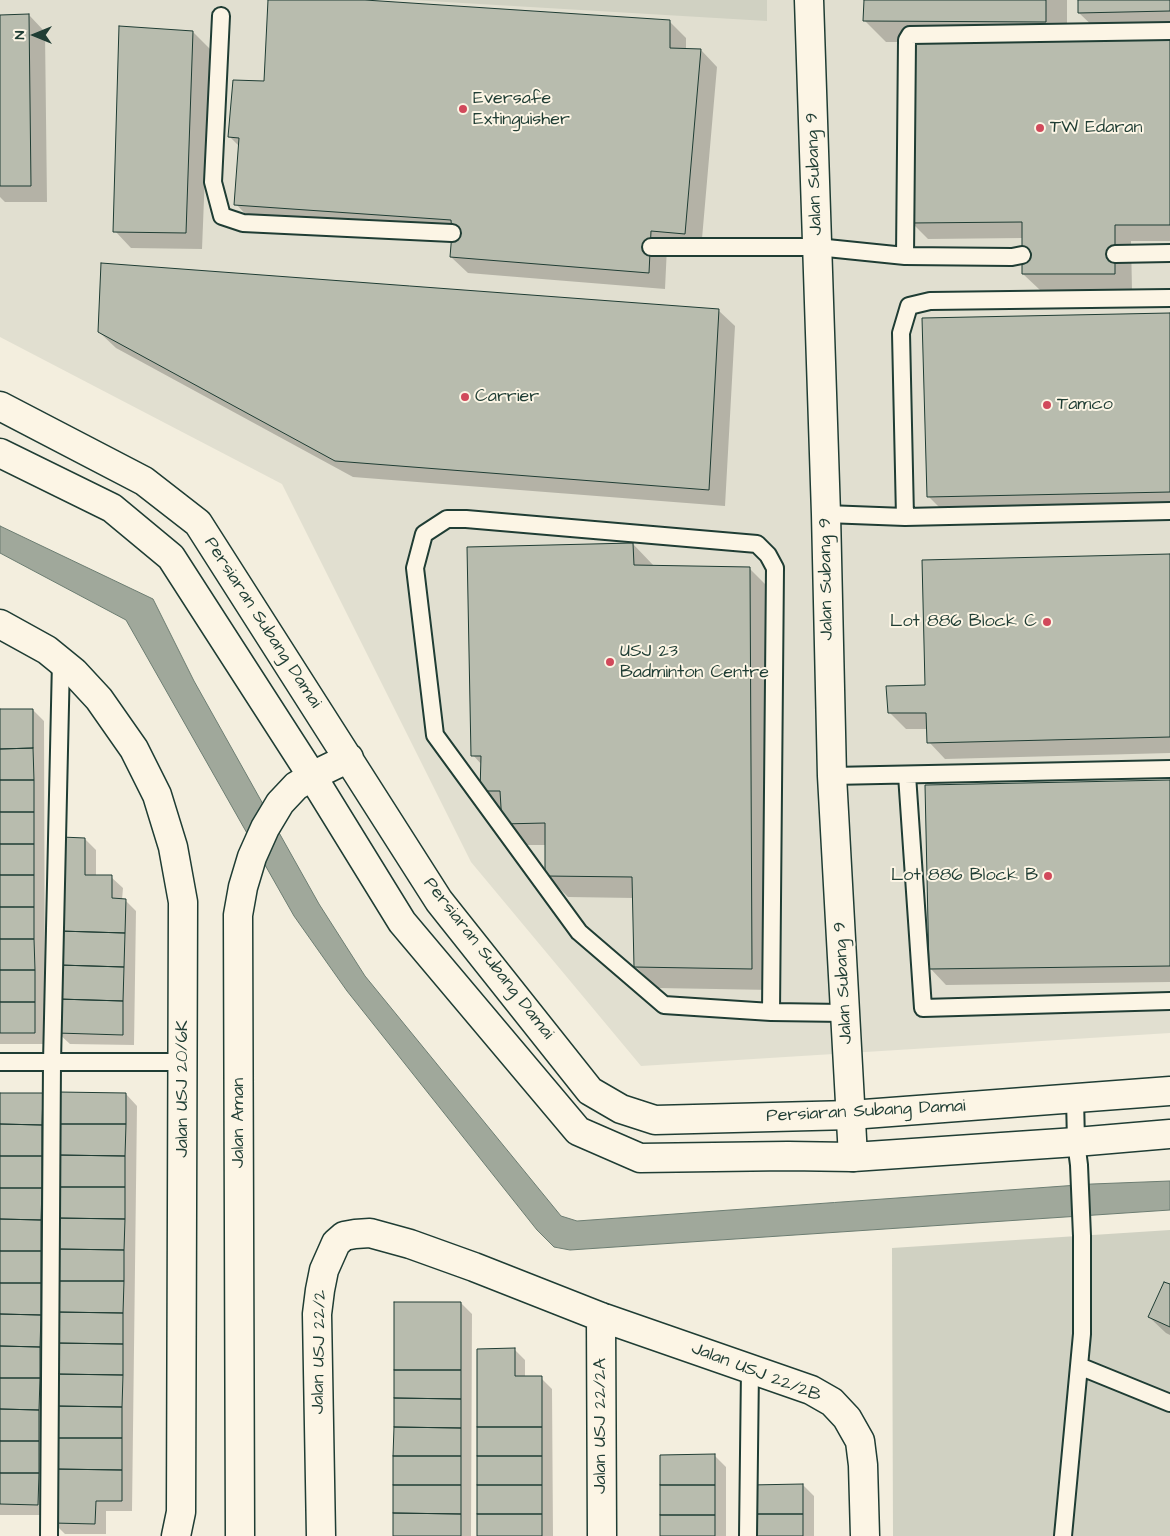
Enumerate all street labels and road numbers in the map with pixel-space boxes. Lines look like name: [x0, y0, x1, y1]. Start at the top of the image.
street label: Jalan Subang 9: [802, 112, 828, 236]
street label: Jalan Subang 9: [815, 518, 839, 640]
street label: Persiaran Subang Damai: [199, 533, 325, 713]
street label: Persiaran Subang Damai: [418, 874, 558, 1044]
street label: Jalan Subang 9: [830, 921, 858, 1045]
street label: Jalan USJ 20/6K: [172, 1020, 194, 1158]
street label: Jalan Aman: [228, 1078, 250, 1168]
street label: Persiaran Subang Damai: [766, 1096, 966, 1128]
street label: Jalan USJ 22/2: [308, 1290, 332, 1414]
street label: Jalan USJ 22/2B: [688, 1338, 824, 1408]
street label: Jalan USJ 22/2A: [590, 1358, 612, 1494]

